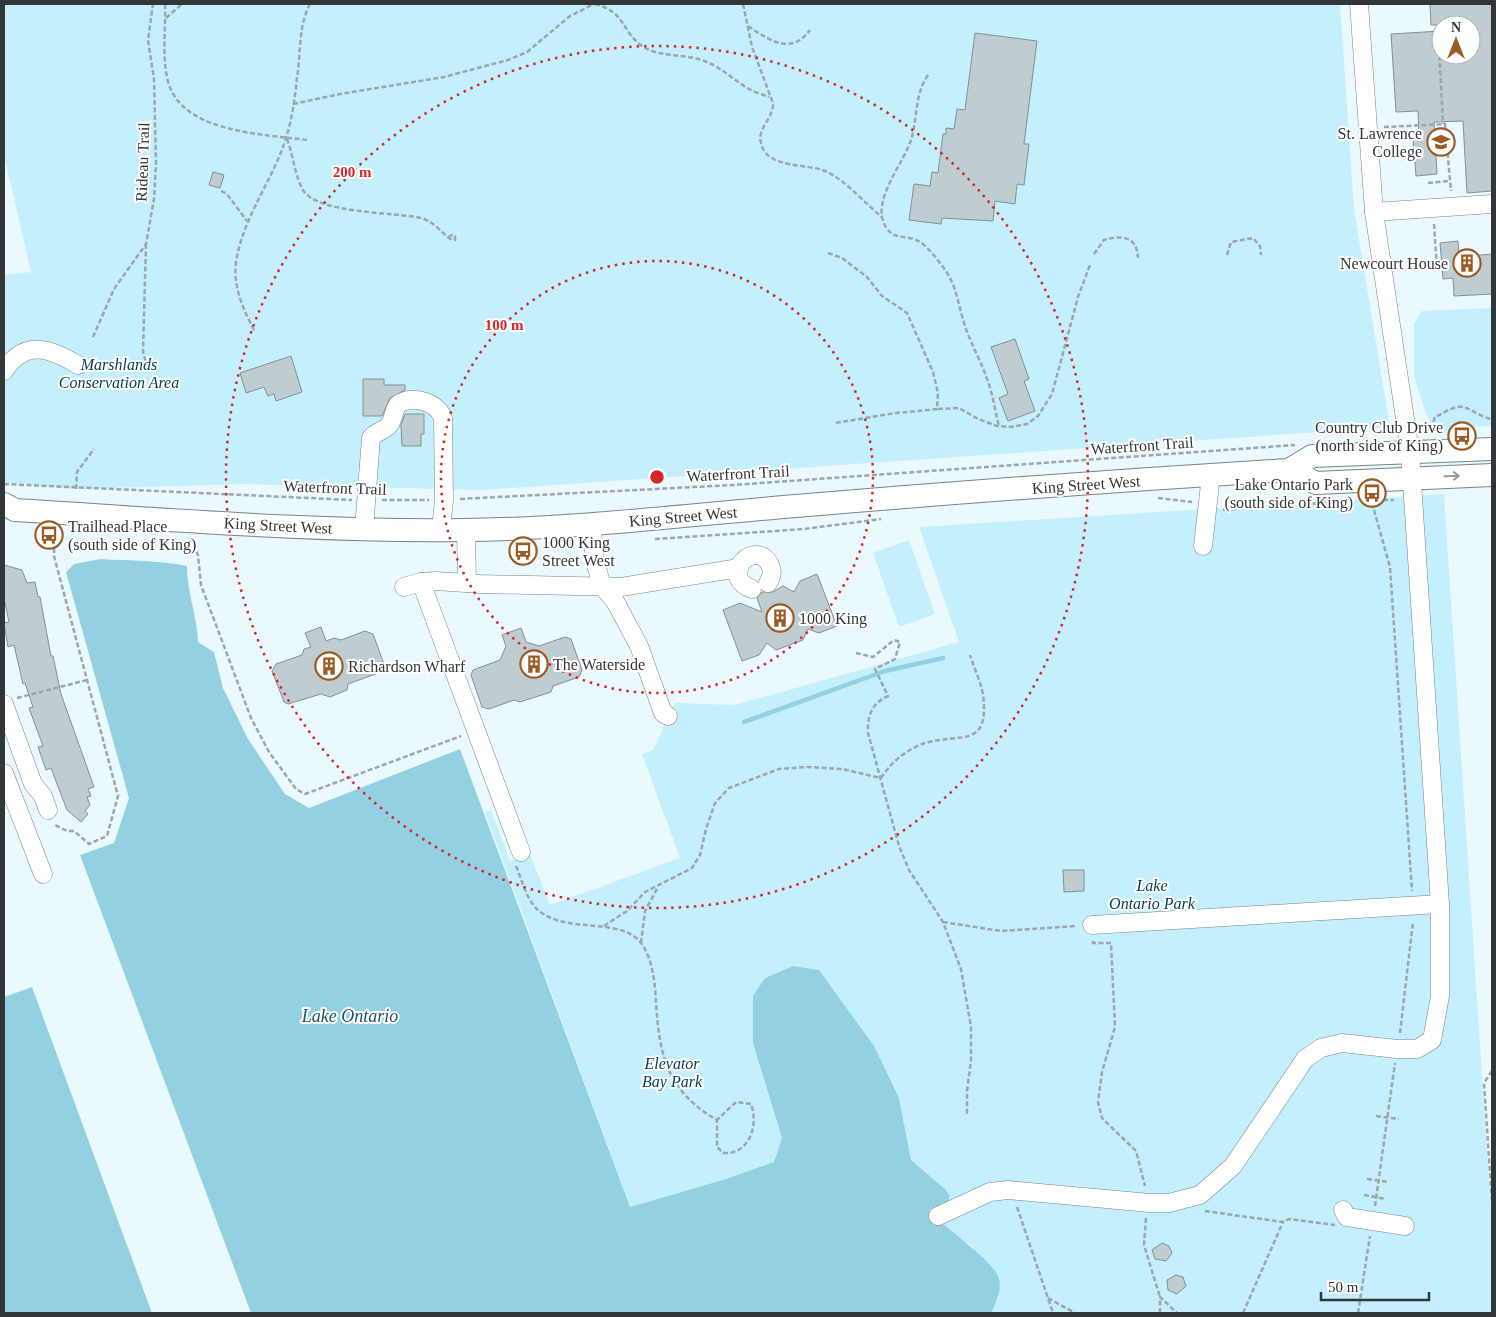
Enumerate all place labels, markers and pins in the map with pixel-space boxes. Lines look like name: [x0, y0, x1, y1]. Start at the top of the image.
place label: St. Lawrence College: [1338, 125, 1422, 161]
school or university icon: St. Lawrence College: [1426, 127, 1456, 157]
building icon: Newcourt House: [1452, 248, 1482, 278]
place label: Newcourt House: [1340, 255, 1448, 272]
place label: Country Club Drive (north side of King): [1315, 419, 1443, 455]
bus stop icon: Country Club Drive (north side of King): [1447, 421, 1477, 451]
centre of rings: [648, 468, 666, 486]
place label: Lake Ontario Park (south side of King): [1225, 476, 1353, 512]
bus stop icon: Lake Ontario Park (south side of King): [1357, 478, 1387, 508]
place label: Trailhead Place (south side of King): [68, 518, 196, 554]
bus stop icon: Trailhead Place (south side of King): [34, 520, 64, 550]
place label: 1000 King Street West: [542, 534, 615, 569]
bus stop icon: 1000 King Street West: [508, 536, 538, 566]
building icon: 1000 King: [765, 603, 795, 633]
place label: 1000 King: [799, 610, 867, 628]
building icon: The Waterside: [519, 649, 549, 679]
building icon: Richardson Wharf: [314, 651, 344, 681]
place label: The Waterside: [553, 656, 645, 673]
place label: Richardson Wharf: [348, 658, 466, 675]

